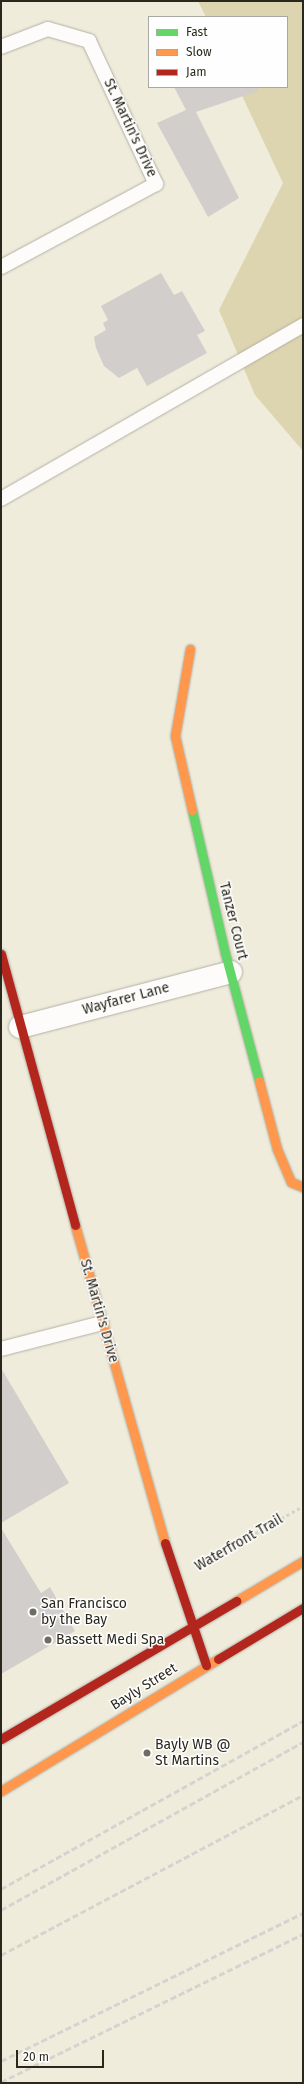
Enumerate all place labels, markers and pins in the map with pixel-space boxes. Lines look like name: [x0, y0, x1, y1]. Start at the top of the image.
place label: San Francisco by the Bay: [41, 1596, 127, 1628]
marker: San Francisco by the Bay: [28, 1607, 38, 1617]
place label: Bassett Medi Spa: [56, 1632, 164, 1648]
marker: Bassett Medi Spa: [43, 1635, 53, 1645]
place label: Bayly WB @ St Martins: [155, 1737, 230, 1770]
marker: Bayly WB @ St Martins: [142, 1748, 152, 1758]

